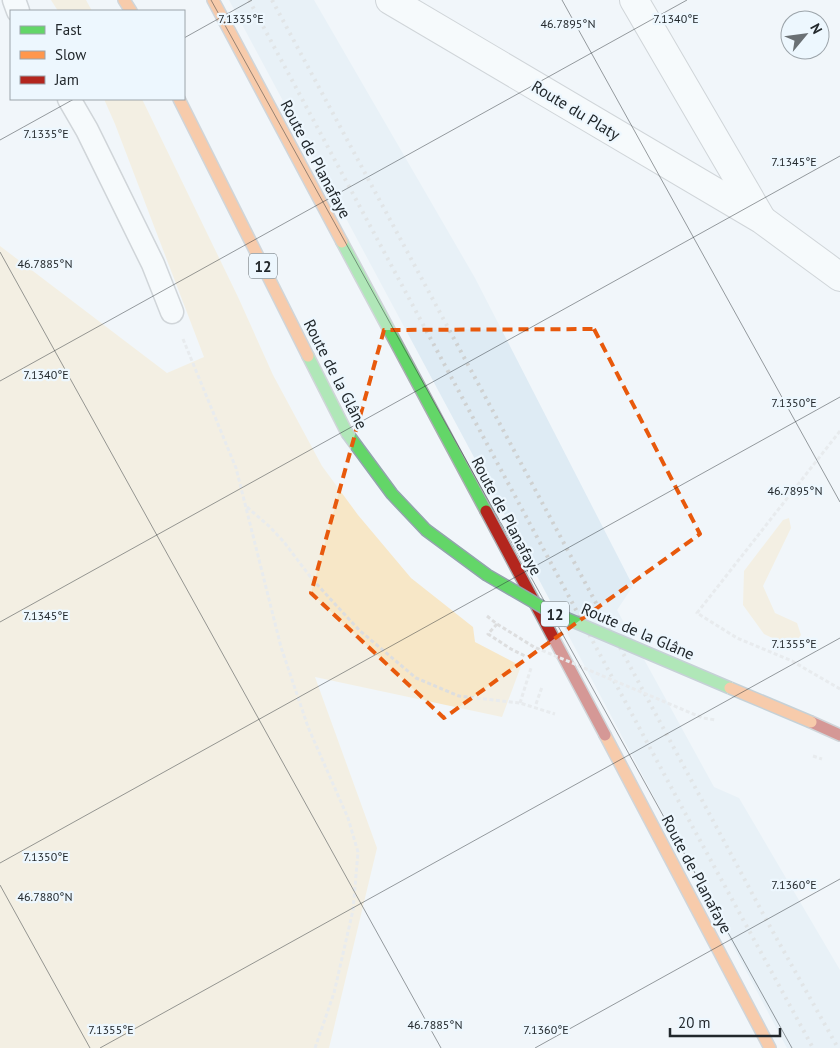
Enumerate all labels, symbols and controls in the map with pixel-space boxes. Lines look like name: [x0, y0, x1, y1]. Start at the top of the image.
legend: [10, 10, 185, 100]
north arrow: [780, 10, 830, 60]
text: 7.1335°E: [218, 11, 264, 26]
text: 7.1340°E: [653, 11, 699, 26]
text: 46.7895°N: [541, 16, 595, 31]
text: Fast: [55, 20, 82, 39]
text: N: [806, 20, 826, 37]
text: Slow: [55, 45, 86, 64]
text: Jam: [54, 70, 79, 89]
street label: Route du Platy: [528, 76, 624, 144]
street label: Route de Planafaye: [276, 96, 356, 222]
text: 7.1335°E: [23, 126, 69, 141]
text: 7.1345°E: [771, 154, 817, 169]
road number: 12: [249, 254, 277, 278]
text: 46.7885°N: [18, 256, 72, 271]
street label: Route de la Glâne: [300, 316, 372, 432]
text: 7.1340°E: [23, 367, 69, 382]
text: 7.1350°E: [771, 395, 817, 410]
street label: Route de Planafaye: [467, 453, 547, 579]
text: 46.7895°N: [768, 483, 822, 498]
street label: Route de la Glâne: [579, 598, 697, 664]
road number: 12: [541, 602, 569, 626]
text: 7.1345°E: [23, 608, 69, 623]
text: 7.1355°E: [771, 636, 817, 651]
street label: Route de Planafaye: [657, 811, 737, 937]
text: 7.1350°E: [23, 849, 69, 864]
text: 7.1360°E: [771, 877, 817, 892]
text: 46.7880°N: [18, 889, 72, 904]
scale bar: [670, 1006, 780, 1038]
text: 20 m: [678, 1013, 711, 1032]
text: 46.7885°N: [408, 1017, 462, 1032]
text: 7.1355°E: [88, 1022, 134, 1037]
text: 7.1360°E: [523, 1022, 569, 1037]

